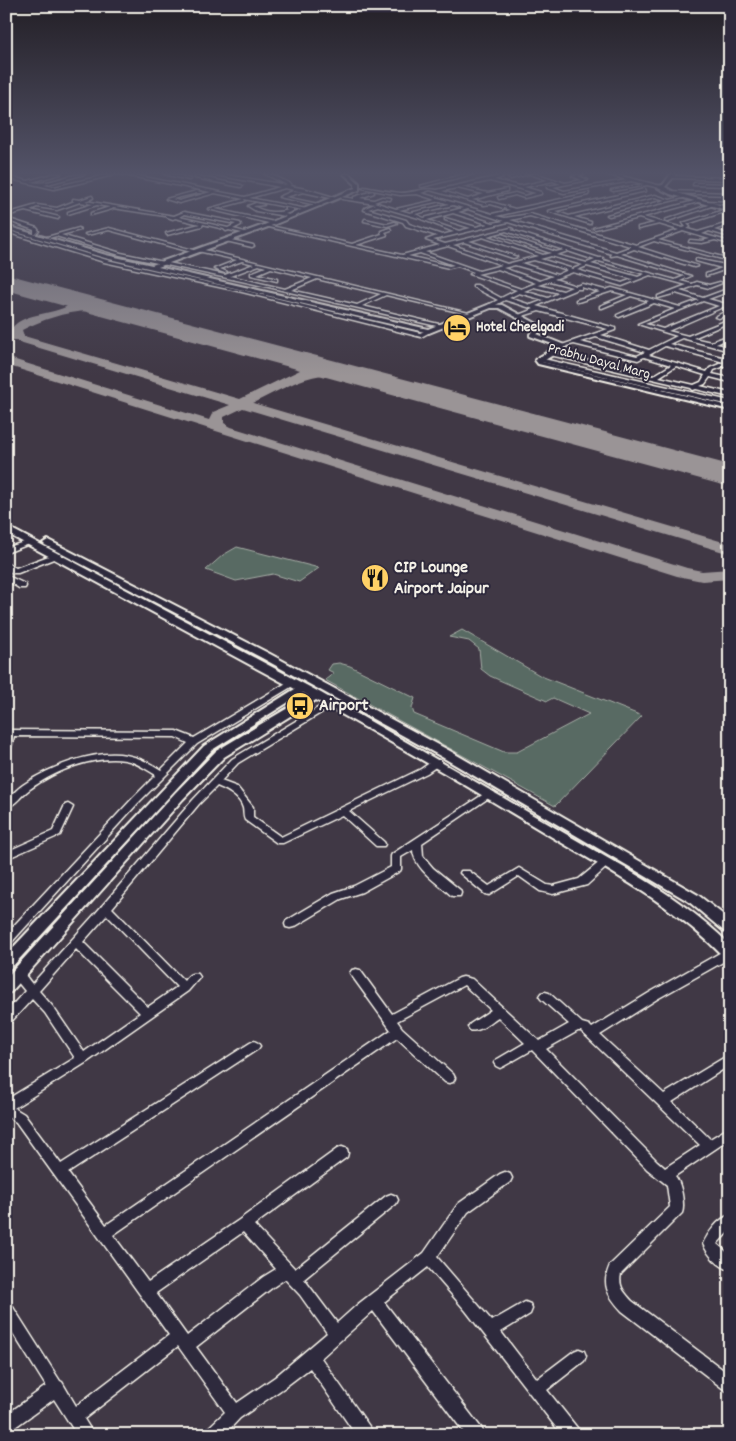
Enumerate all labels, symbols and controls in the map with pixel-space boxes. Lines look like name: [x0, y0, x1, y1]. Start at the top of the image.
hotel icon: Hotel Cheelgadi: [442, 313, 472, 343]
place label: Hotel Cheelgadi: [476, 317, 564, 339]
street label: Prabhu Dayal Marg: [545, 338, 653, 386]
place label: CIP Lounge Airport Jaipur: [394, 556, 489, 602]
restaurant icon: CIP Lounge Airport Jaipur: [360, 563, 390, 593]
bus stop icon: Airport: [285, 691, 315, 721]
place label: Airport: [319, 694, 369, 719]

